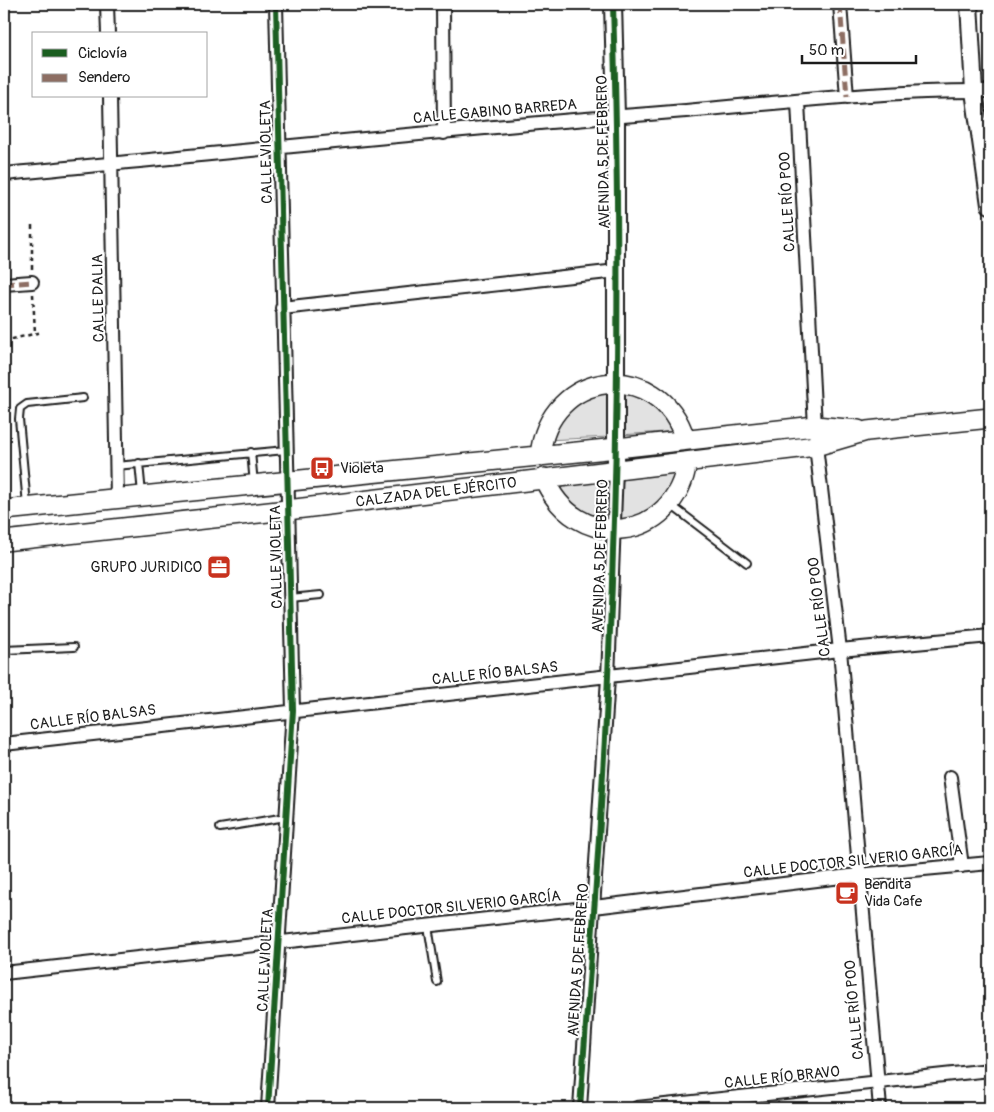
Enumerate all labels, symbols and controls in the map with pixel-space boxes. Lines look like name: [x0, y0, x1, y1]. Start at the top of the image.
legend: [32, 32, 208, 98]
scale bar: [802, 32, 915, 64]
text: 50 m: [809, 41, 844, 60]
text: Ciclovía: [78, 44, 127, 63]
text: Sendero: [78, 68, 130, 87]
street label: AVENIDA 5 DE FEBRERO: [593, 75, 614, 229]
street label: CALLE GABINO BARREDA: [412, 95, 578, 128]
street label: CALLE VIOLETA: [256, 100, 277, 204]
street label: CALLE RÍO POO: [775, 152, 800, 252]
street label: CALLE DALIA: [88, 253, 109, 342]
bus stop icon: Violeta: [309, 455, 335, 481]
place label: Violeta: [340, 459, 384, 478]
street label: CALZADA DEL EJÉRCITO: [354, 473, 518, 512]
street label: AVENIDA 5 DE FEBRERO: [588, 479, 613, 633]
street label: CALLE VIOLETA: [266, 505, 287, 609]
office icon: GRUPO JURIDICO: [206, 554, 232, 580]
street label: CALLE RÍO POO: [804, 556, 835, 658]
place label: GRUPO JURIDICO: [91, 558, 202, 577]
street label: CALLE RÍO BALSAS: [431, 657, 559, 690]
street label: CALLE RÍO BALSAS: [29, 700, 157, 735]
street label: CALLE DOCTOR SILVERIO GARCÍA: [742, 841, 964, 882]
place label: Bendita Vida Cafe: [864, 875, 923, 911]
cafe icon: Bendita Vida Cafe: [834, 880, 860, 906]
street label: AVENIDA 5 DE FEBRERO: [564, 883, 593, 1037]
street label: CALLE DOCTOR SILVERIO GARCÍA: [340, 887, 562, 928]
street label: CALLE VIOLETA: [253, 908, 278, 1012]
street label: CALLE RÍO POO: [841, 959, 868, 1061]
street label: CALLE RÍO BRAVO: [723, 1062, 841, 1093]

